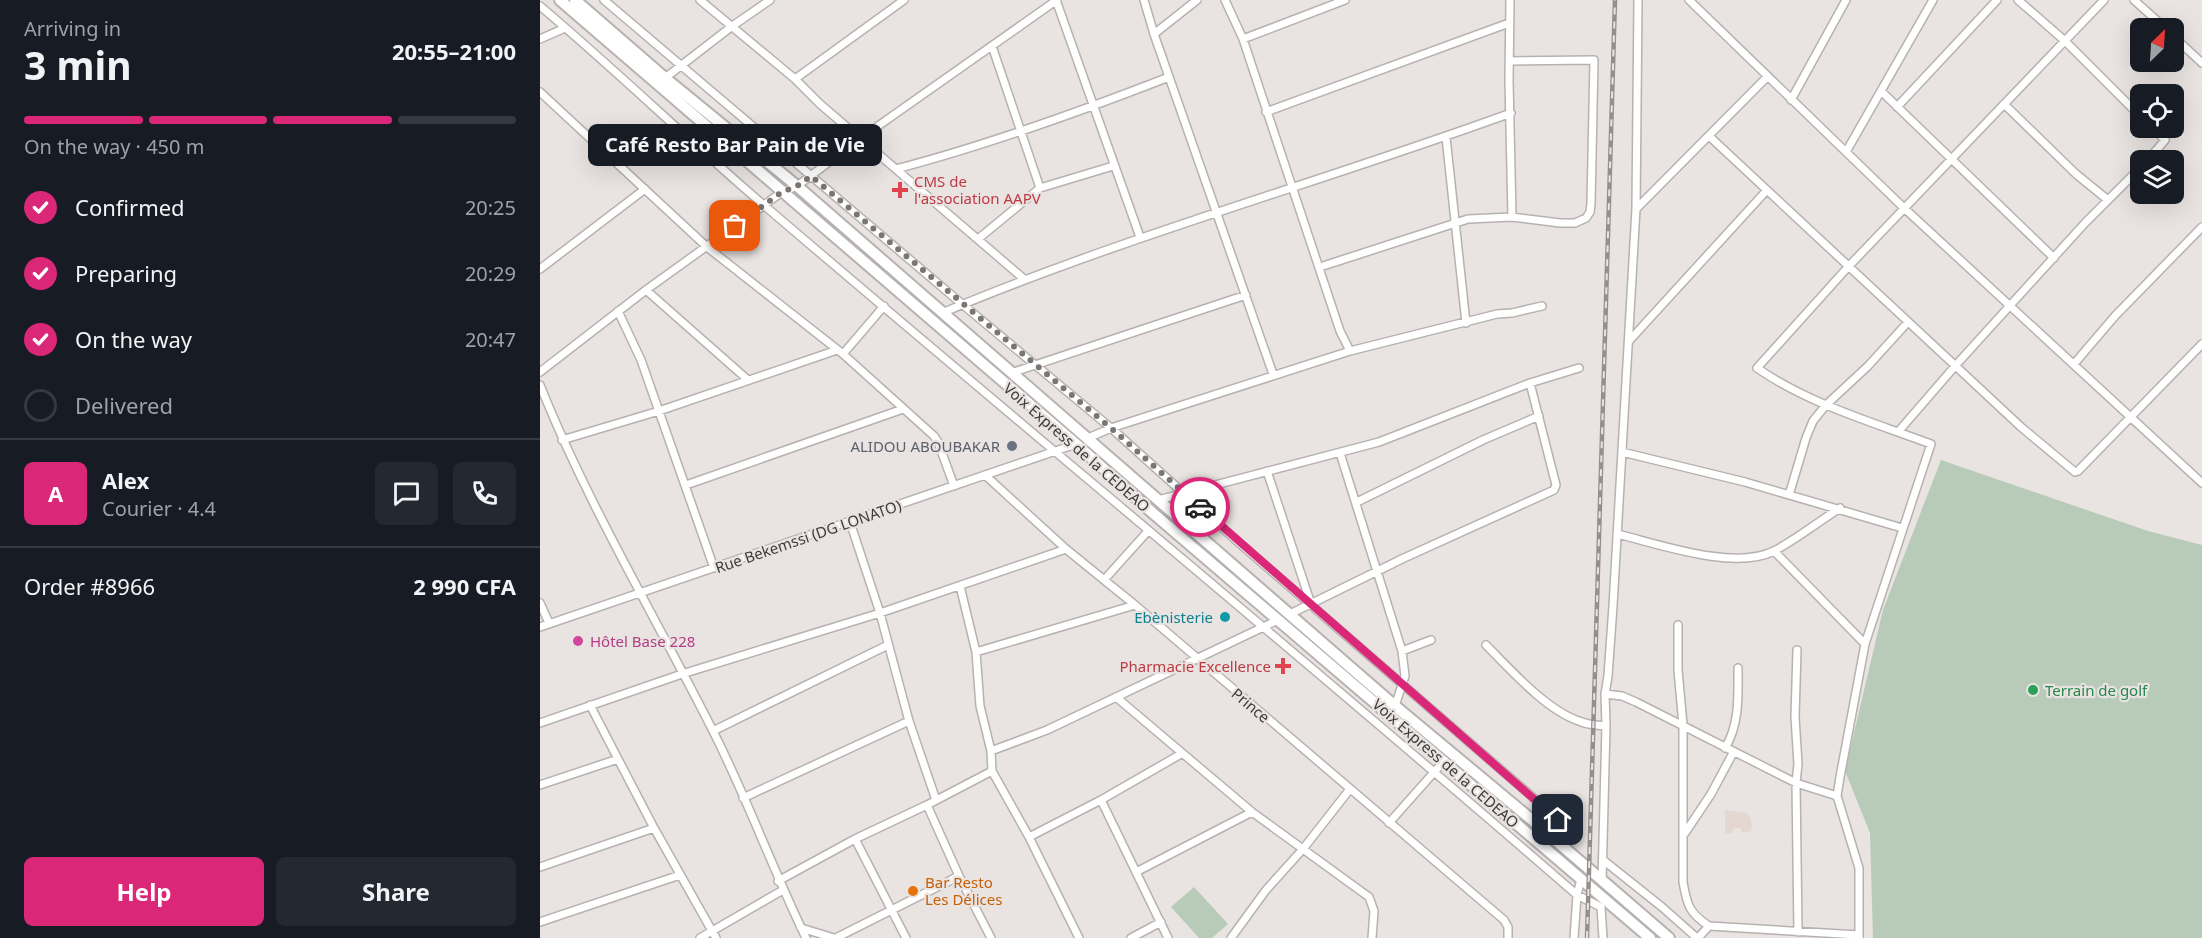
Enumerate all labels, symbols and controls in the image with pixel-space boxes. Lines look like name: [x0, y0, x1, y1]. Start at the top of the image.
text: Arriving in: [24, 15, 121, 42]
north arrow: [2130, 18, 2184, 72]
map controls: [2130, 18, 2184, 204]
text: 20:55–21:00: [392, 36, 516, 66]
text: 3 min: [24, 38, 131, 91]
button: locate: [2130, 84, 2184, 138]
callout: Café Resto Bar Pain de Vie: [588, 124, 882, 166]
text: Café Resto Bar Pain de Vie: [605, 131, 865, 158]
text: On the way · 450 m: [24, 133, 204, 160]
button: layers: [2130, 150, 2184, 204]
place label: CMS de l'association AAPV: [914, 171, 1041, 208]
marker: CMS de l'association AAPV: [891, 181, 909, 199]
icon: check: [24, 191, 57, 224]
text: Confirmed: [75, 192, 185, 222]
text: 20:25: [465, 194, 516, 221]
pin: [709, 200, 760, 251]
icon: bag: [718, 209, 751, 242]
icon: check: [24, 257, 57, 290]
text: Preparing: [75, 258, 177, 288]
text: 20:29: [465, 260, 516, 287]
icon: check: [24, 323, 57, 356]
text: On the way: [75, 324, 192, 354]
text: 20:47: [465, 326, 516, 353]
street label: Voix Express de la CEDEAO: [1000, 378, 1154, 516]
text: Delivered: [75, 390, 173, 420]
place label: ALIDOU ABOUBAKAR: [850, 436, 1001, 456]
marker: ALIDOU ABOUBAKAR: [1005, 439, 1019, 453]
button: chat: [375, 462, 438, 525]
button: phone: [453, 462, 516, 525]
text: Alex: [102, 465, 149, 495]
courier: [1170, 477, 1230, 537]
text: A: [48, 478, 63, 508]
icon: car: [1184, 491, 1217, 524]
text: Courier · 4.4: [102, 495, 216, 522]
street label: Rue Bekemssi (DG LONATO): [712, 495, 904, 577]
text: Order #8966: [24, 571, 155, 601]
text: 2 990 CFA: [413, 571, 516, 601]
place label: Ebènisterie: [1134, 607, 1213, 627]
marker: Ebènisterie: [1218, 610, 1232, 624]
place label: Hôtel Base 228: [590, 631, 695, 651]
marker: Hôtel Base 228: [571, 634, 585, 648]
place label: Pharmacie Excellence: [1119, 656, 1271, 676]
marker: Pharmacie Excellence: [1276, 659, 1290, 673]
place label: Terrain de golf: [2045, 680, 2148, 700]
street label: Prince: [1228, 683, 1274, 727]
marker: Terrain de golf: [2026, 683, 2040, 697]
street label: Voix Express de la CEDEAO: [1369, 694, 1523, 832]
pin: [1532, 794, 1583, 845]
icon: home: [1541, 803, 1574, 836]
button: Help: [24, 857, 264, 926]
button: Share: [276, 857, 516, 926]
place label: Bar Resto Les Délices: [925, 872, 1002, 909]
marker: Bar Resto Les Délices: [906, 884, 920, 898]

